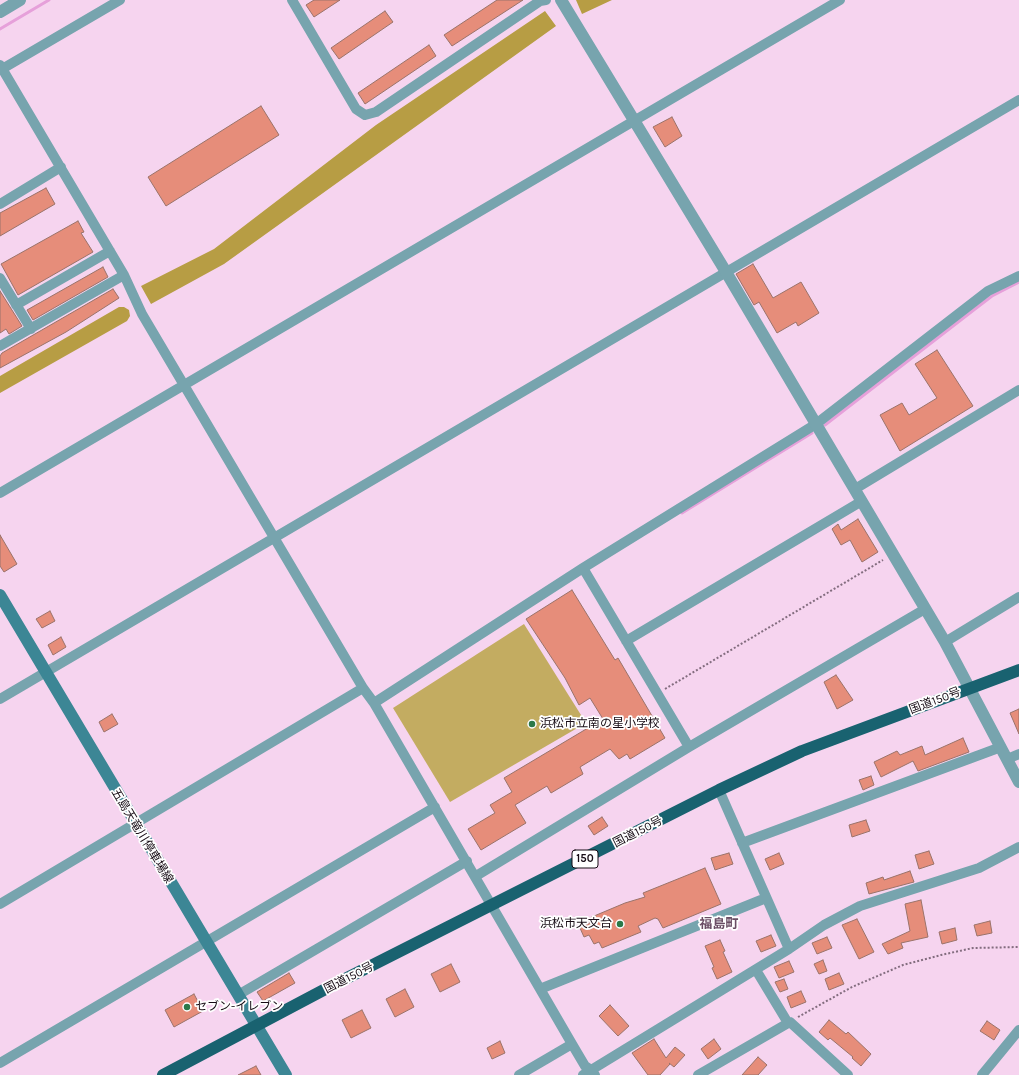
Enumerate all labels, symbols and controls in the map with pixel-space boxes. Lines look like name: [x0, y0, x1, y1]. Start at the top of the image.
street label: 国道150号: [907, 685, 963, 717]
place label: 浜松市立南の星小学校: [540, 717, 660, 731]
marker: 浜松市立南の星小学校: [527, 719, 537, 729]
street label: 五島天竜川停車場線: [108, 786, 176, 886]
street label: 国道150号: [611, 813, 665, 851]
road number: 150: [572, 850, 598, 868]
district label: 福島町: [700, 916, 738, 932]
place label: 浜松市天文台: [540, 917, 612, 931]
marker: 浜松市天文台: [615, 919, 625, 929]
street label: 国道150号: [322, 959, 376, 997]
place label: セブン-イレブン: [195, 1000, 283, 1014]
marker: セブン-イレブン: [182, 1002, 192, 1012]

